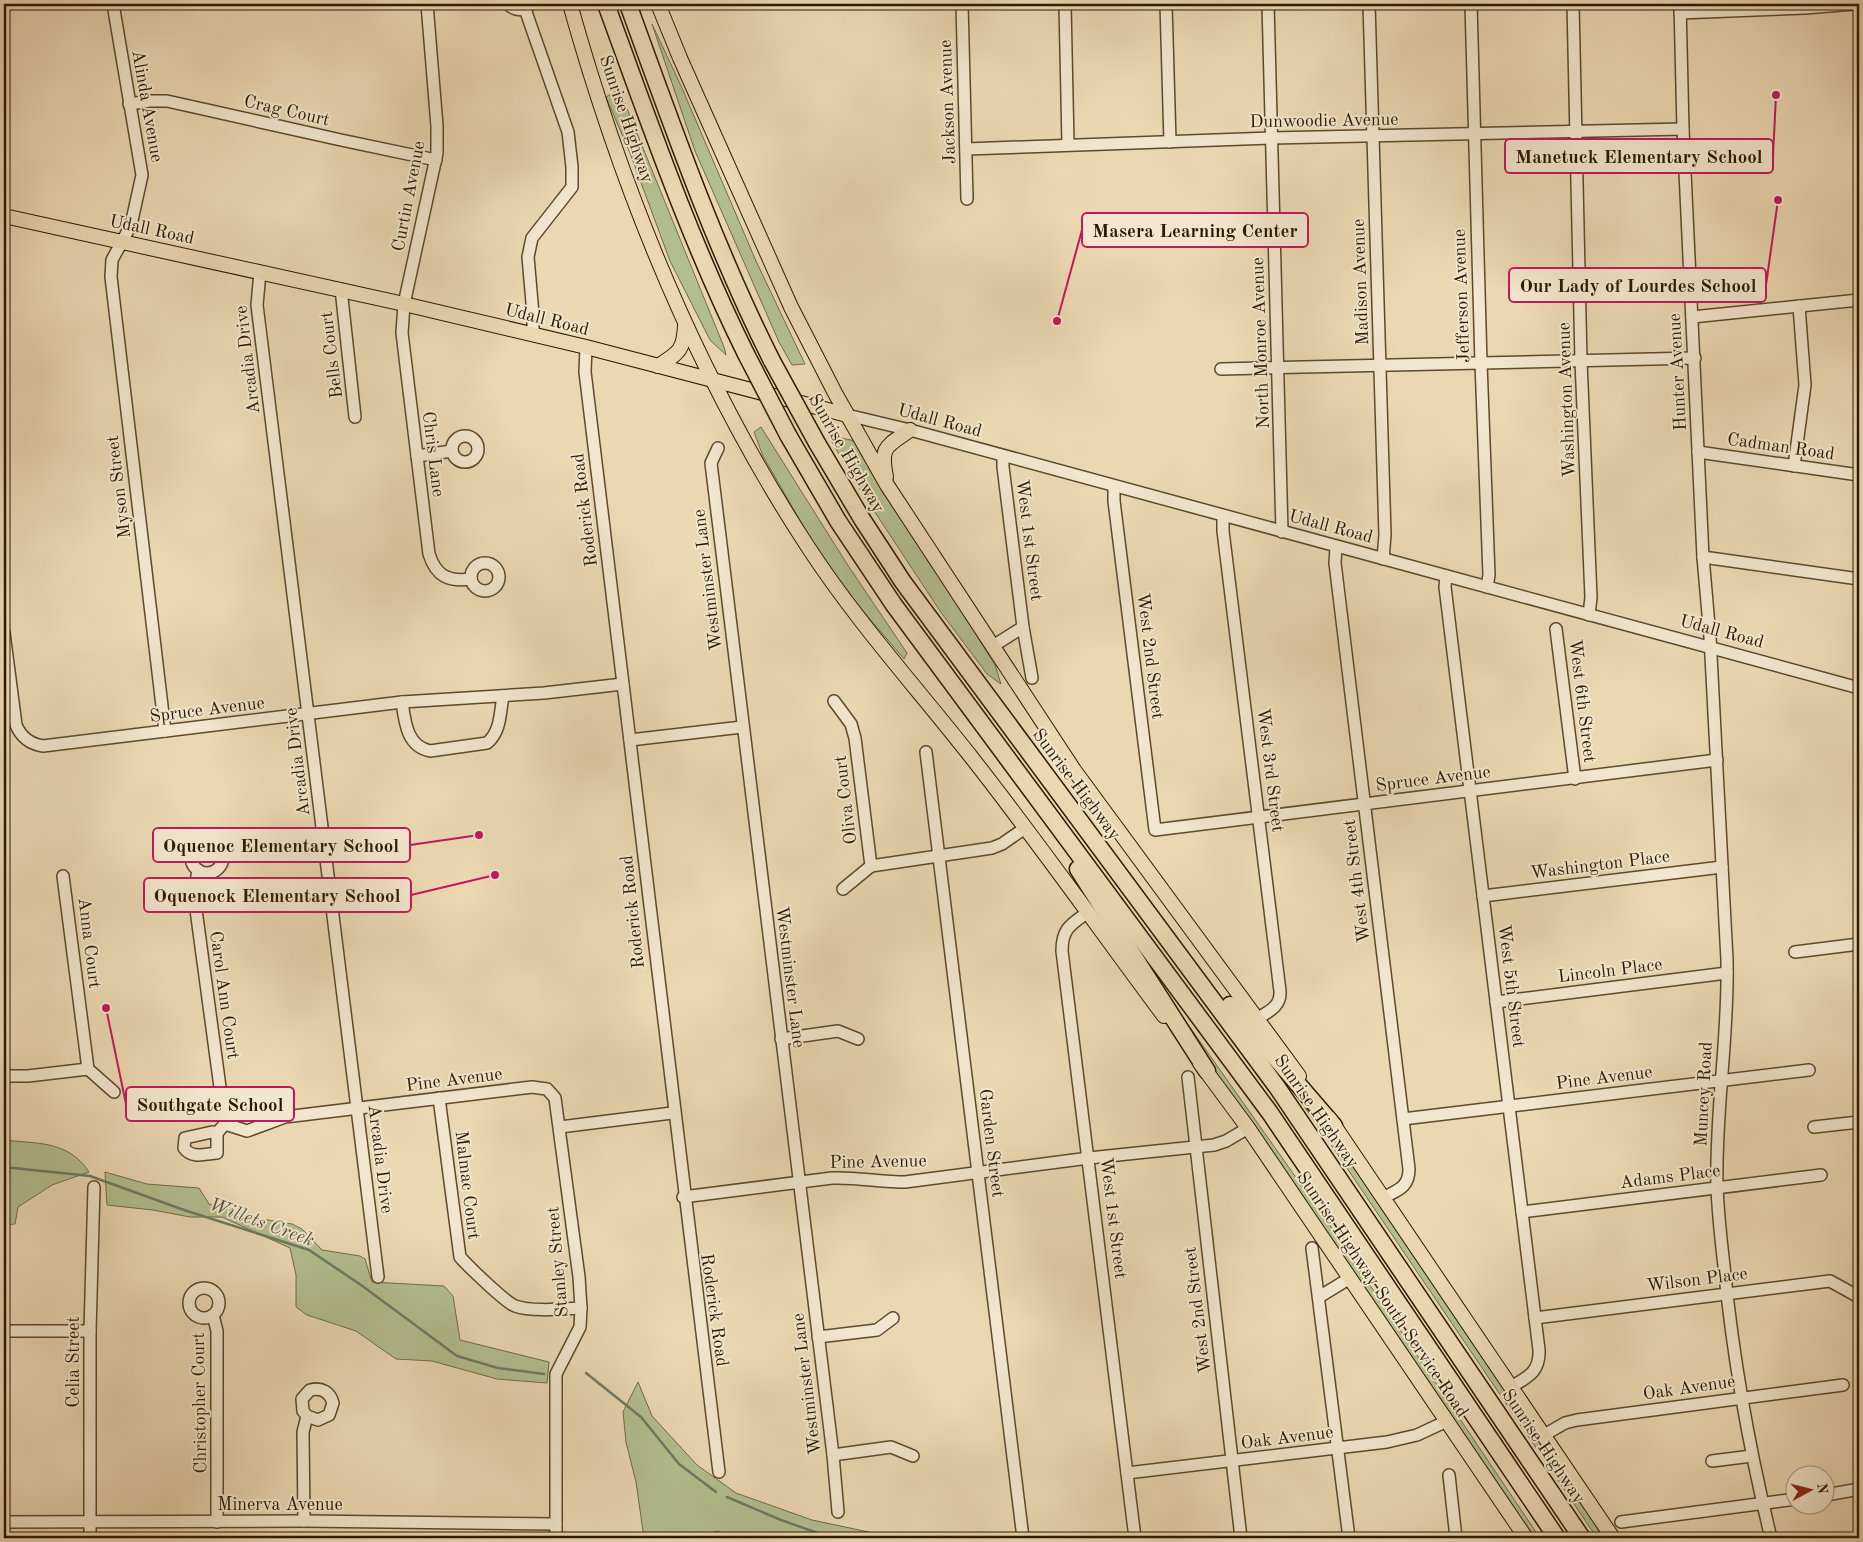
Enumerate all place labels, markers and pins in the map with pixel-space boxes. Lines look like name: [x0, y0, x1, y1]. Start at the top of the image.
callout: Manetuck Elementary School: [1505, 139, 1773, 173]
callout: Masera Learning Center: [1082, 213, 1308, 247]
callout: Our Lady of Lourdes School: [1509, 268, 1766, 302]
callout: Oquenoc Elementary School: [153, 828, 410, 862]
callout: Oquenock Elementary School: [144, 878, 411, 912]
callout: Southgate School: [126, 1087, 294, 1121]

